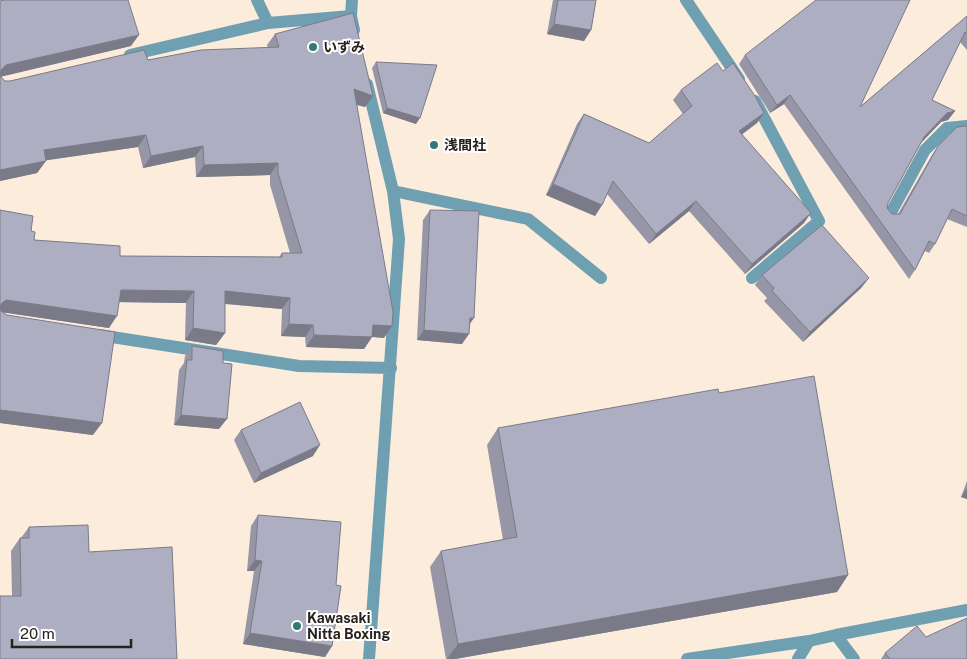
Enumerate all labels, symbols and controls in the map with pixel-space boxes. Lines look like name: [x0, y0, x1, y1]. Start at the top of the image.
place label: いずみ: [323, 39, 365, 55]
marker: いずみ: [307, 41, 319, 53]
place label: 浅間社: [444, 137, 486, 153]
marker: 浅間社: [428, 139, 440, 151]
place label: Kawasaki Nitta Boxing: [307, 610, 390, 642]
scale bar: [12, 616, 131, 648]
marker: Kawasaki Nitta Boxing: [291, 620, 303, 632]
text: 20 m: [20, 625, 55, 642]

